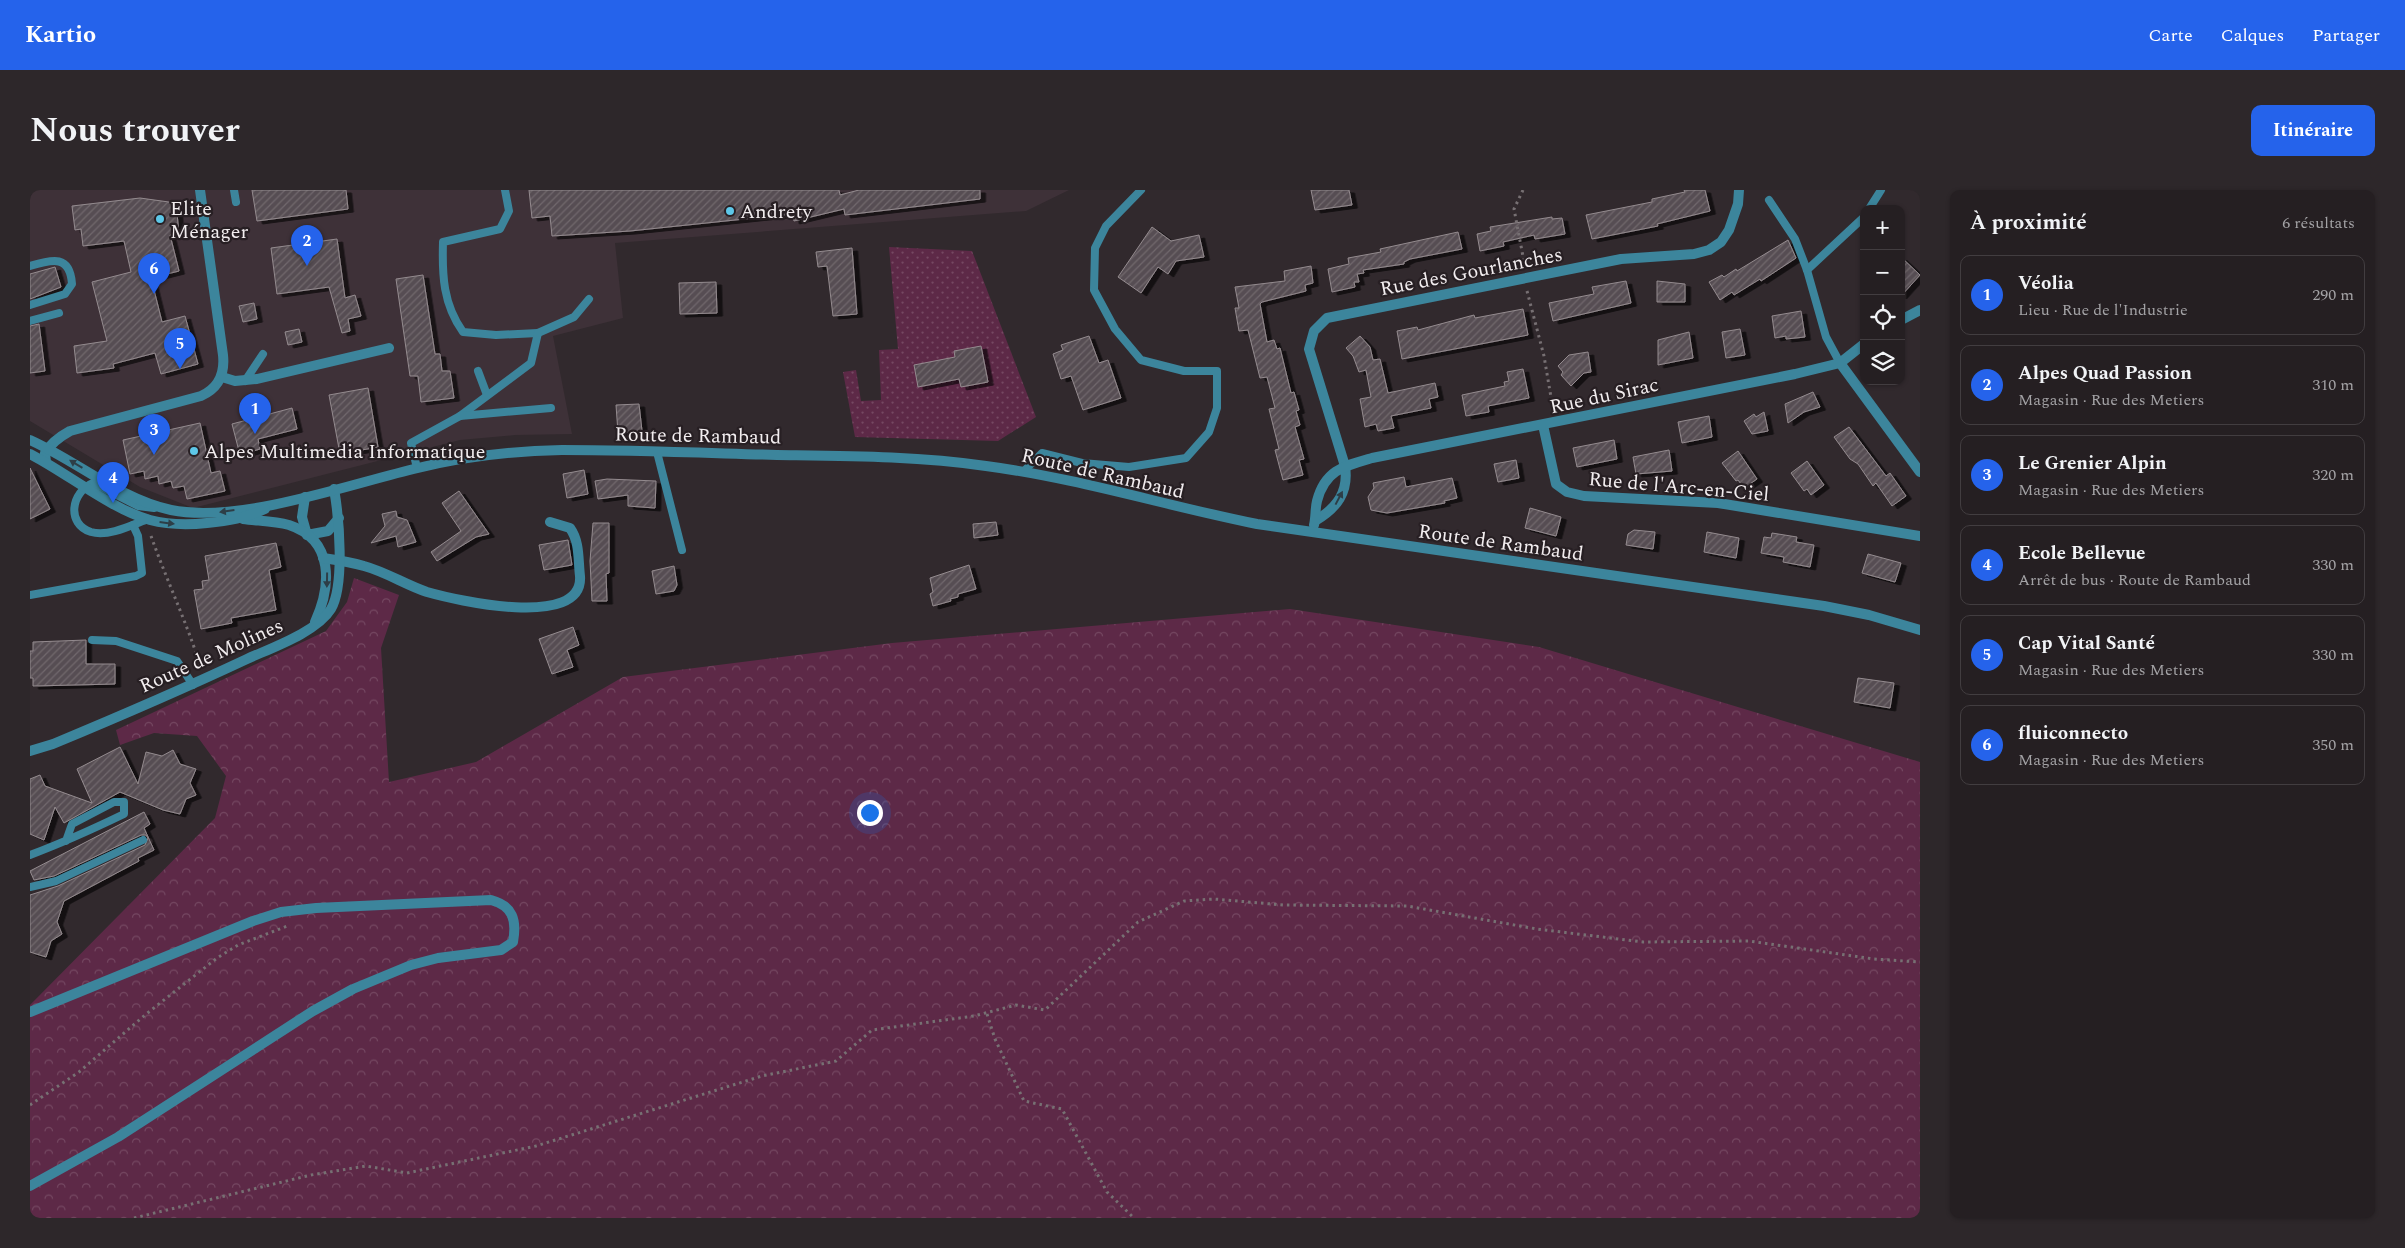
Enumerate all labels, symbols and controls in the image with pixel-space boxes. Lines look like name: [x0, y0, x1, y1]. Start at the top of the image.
text: Kartio: [25, 17, 96, 53]
text: Carte: [2149, 22, 2193, 49]
text: Calques: [2221, 22, 2284, 49]
text: Partager: [2312, 22, 2380, 49]
text: Nous trouver: [30, 104, 240, 157]
button: Itinéraire: [2251, 105, 2375, 156]
place label: Elite Ménager: [170, 194, 248, 247]
place label: Andrety: [740, 197, 814, 227]
marker: Andrety: [724, 205, 736, 217]
map controls: [1860, 205, 1905, 385]
button: +: [1860, 205, 1905, 250]
text: À proximité: [1970, 207, 2087, 239]
text: 6 résultats: [2282, 211, 2355, 235]
marker: Elite Ménager: [154, 213, 166, 225]
pin: 2: [291, 225, 323, 266]
street label: Rue des Gourlanches: [1377, 240, 1565, 304]
button: −: [1860, 250, 1905, 295]
pin: 6: [138, 253, 170, 294]
text: Véolia: [2018, 269, 2074, 298]
text: 1: [1983, 283, 1991, 307]
text: 290 m: [2312, 283, 2354, 307]
button: locate: [1860, 295, 1905, 340]
text: Lieu · Rue de l'Industrie: [2018, 298, 2188, 322]
pin: 5: [164, 328, 196, 369]
button: layers: [1860, 340, 1905, 385]
text: Alpes Quad Passion: [2018, 359, 2192, 388]
street label: Rue du Sirac: [1547, 370, 1662, 422]
text: 2: [1983, 373, 1991, 397]
text: 310 m: [2312, 373, 2354, 397]
text: Magasin · Rue des Metiers: [2018, 388, 2204, 412]
pin: 1: [239, 393, 271, 434]
pin: 3: [138, 414, 170, 455]
street label: Route de Rambaud: [614, 420, 782, 452]
place label: Alpes Multimedia Informatique: [204, 437, 485, 467]
street label: Route de Rambaud: [1018, 441, 1187, 507]
marker: Alpes Multimedia Informatique: [188, 445, 200, 457]
text: Le Grenier Alpin: [2018, 449, 2167, 478]
one-way arrow: [69, 459, 82, 468]
pin: 4: [97, 462, 129, 503]
text: 3: [1983, 463, 1991, 487]
text: 320 m: [2312, 463, 2354, 487]
street label: Rue de l'Arc-en-Ciel: [1587, 464, 1771, 510]
text: Magasin · Rue des Metiers: [2018, 478, 2204, 502]
one-way arrow: [1335, 491, 1343, 506]
one-way arrow: [219, 507, 235, 515]
street label: Route de Rambaud: [1416, 517, 1585, 569]
one-way arrow: [159, 519, 175, 527]
text: Ecole Bellevue: [2018, 539, 2146, 568]
text: 4: [1983, 553, 1991, 577]
text: 330 m: [2312, 553, 2354, 577]
text: Arrêt de bus · Route de Rambaud: [2018, 568, 2251, 592]
one-way arrow: [323, 573, 331, 589]
street label: Route de Molines: [135, 611, 288, 701]
text: Cap Vital Santé: [2018, 629, 2155, 658]
text: 5: [1983, 643, 1991, 667]
text: 330 m: [2312, 643, 2354, 667]
text: Magasin · Rue des Metiers: [2018, 658, 2204, 682]
text: fluiconnecto: [2018, 719, 2128, 748]
text: 6: [1983, 733, 1991, 757]
text: 350 m: [2312, 733, 2354, 757]
text: Magasin · Rue des Metiers: [2018, 748, 2204, 772]
your location: [857, 800, 883, 826]

